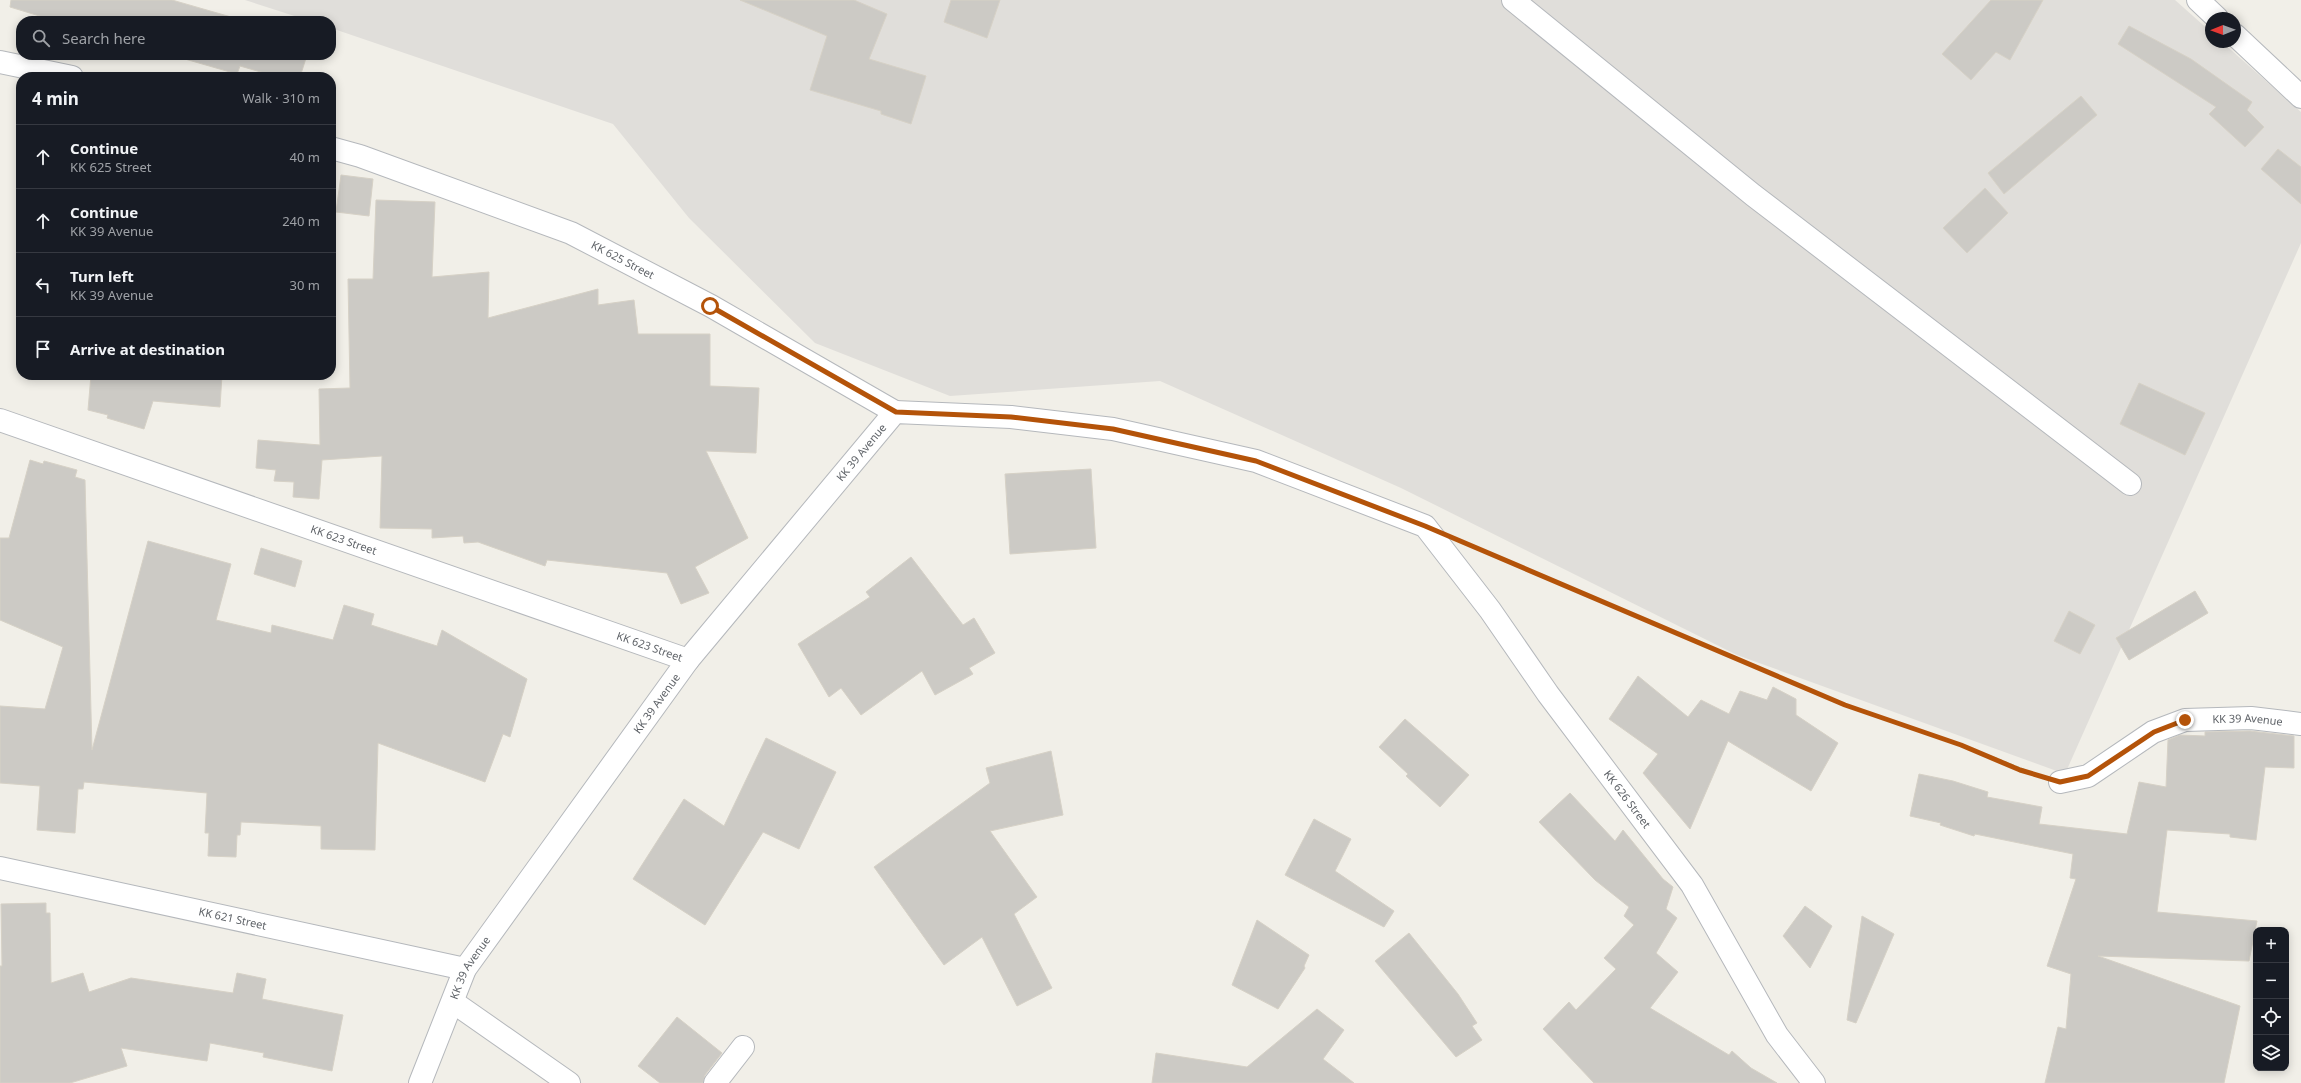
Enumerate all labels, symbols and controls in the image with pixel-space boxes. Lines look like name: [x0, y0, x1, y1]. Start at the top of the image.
north arrow: [2205, 12, 2241, 48]
search box: [16, 16, 336, 60]
icon: search: [30, 27, 52, 49]
text: Search here: [62, 28, 145, 48]
text: 4 min: [32, 87, 79, 110]
text: Walk · 310 m: [242, 89, 320, 107]
text: Continue: [70, 138, 138, 158]
icon: ahead: [32, 146, 54, 168]
text: 40 m: [290, 148, 320, 166]
text: KK 625 Street: [70, 158, 151, 176]
text: Continue: [70, 202, 138, 222]
icon: ahead: [32, 210, 54, 232]
text: 240 m: [282, 212, 320, 230]
text: KK 39 Avenue: [70, 222, 153, 240]
street label: KK 625 Street: [589, 237, 657, 282]
text: Turn left: [70, 266, 134, 286]
icon: left: [32, 274, 54, 296]
text: 30 m: [290, 276, 320, 294]
text: KK 39 Avenue: [70, 286, 153, 304]
route start: [701, 297, 719, 315]
icon: arrive: [32, 338, 54, 360]
text: Arrive at destination: [70, 339, 225, 359]
street label: KK 39 Avenue: [832, 420, 889, 484]
street label: KK 623 Street: [309, 521, 379, 558]
street label: KK 623 Street: [615, 628, 685, 665]
street label: KK 39 Avenue: [629, 670, 683, 736]
street label: KK 39 Avenue: [2212, 710, 2284, 729]
route end: [2176, 711, 2194, 729]
street label: KK 626 Street: [1601, 767, 1654, 831]
street label: KK 621 Street: [197, 903, 268, 933]
map controls: [2253, 927, 2289, 1071]
button: +: [2253, 927, 2289, 963]
street label: KK 39 Avenue: [446, 933, 493, 1001]
button: −: [2253, 963, 2289, 999]
button: locate: [2253, 999, 2289, 1035]
button: layers: [2253, 1035, 2289, 1071]

